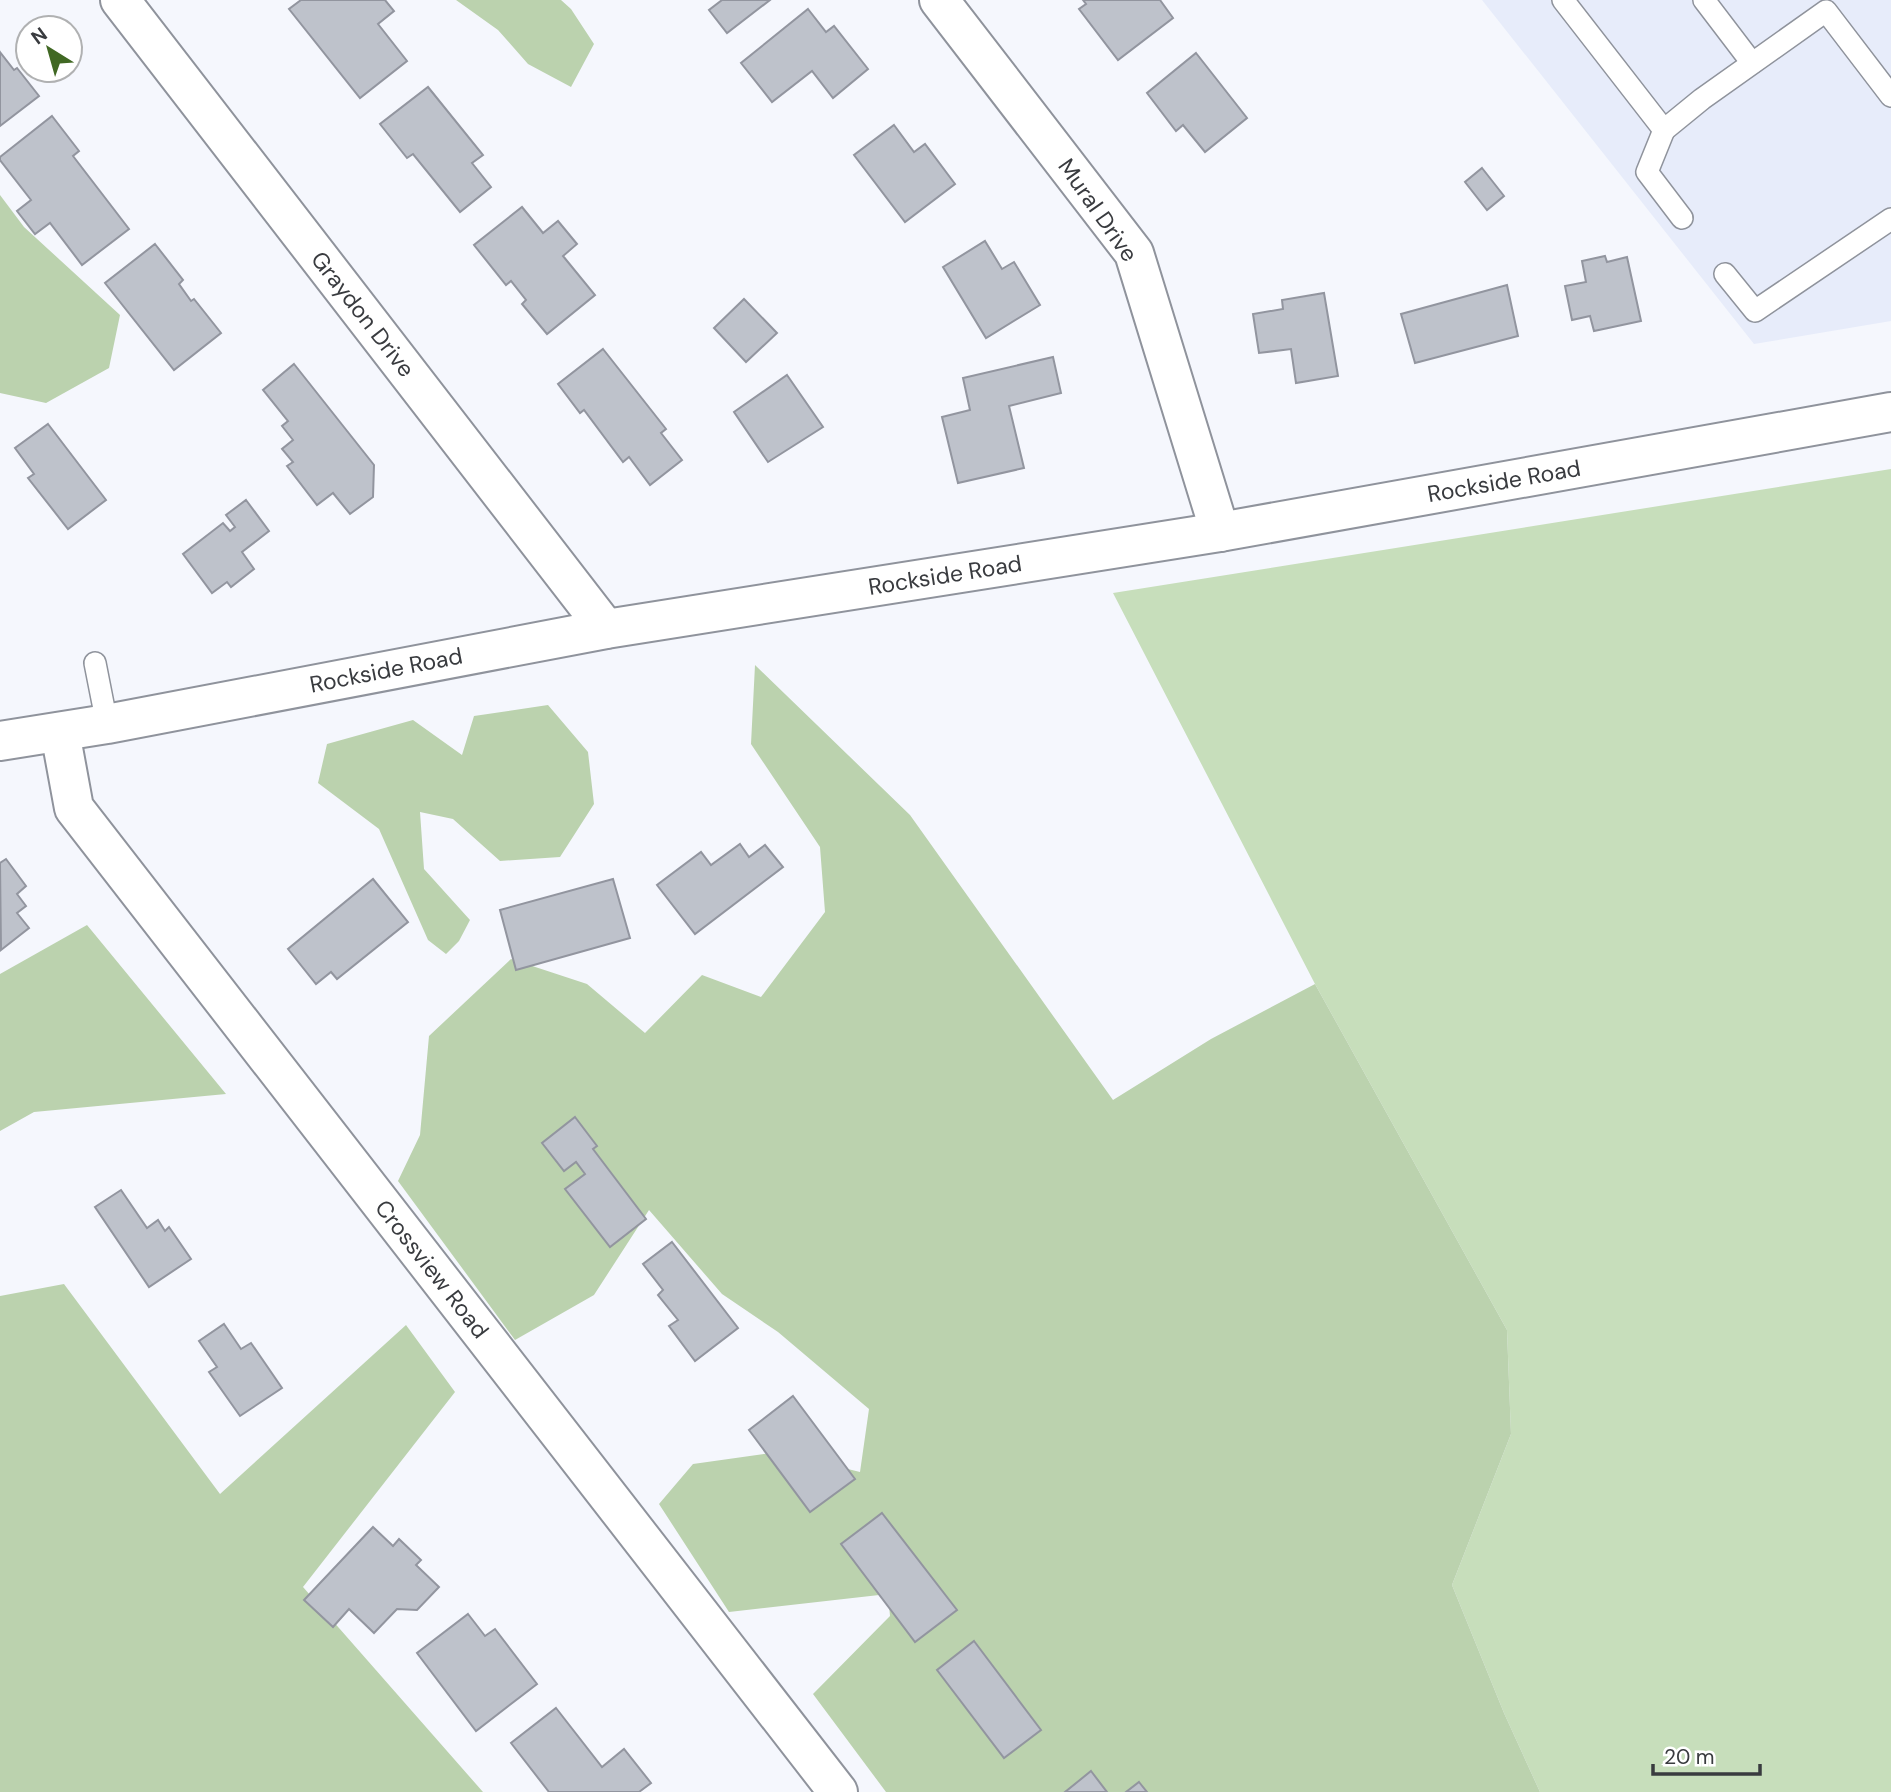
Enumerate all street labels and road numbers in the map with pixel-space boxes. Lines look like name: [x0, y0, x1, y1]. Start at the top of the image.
street label: Mural Drive: [1052, 153, 1144, 267]
street label: Graydon Drive: [304, 245, 422, 383]
street label: Rockside Road: [1425, 453, 1583, 509]
street label: Rockside Road: [866, 548, 1024, 602]
street label: Rockside Road: [307, 640, 465, 700]
street label: Crossview Road: [368, 1194, 496, 1344]

